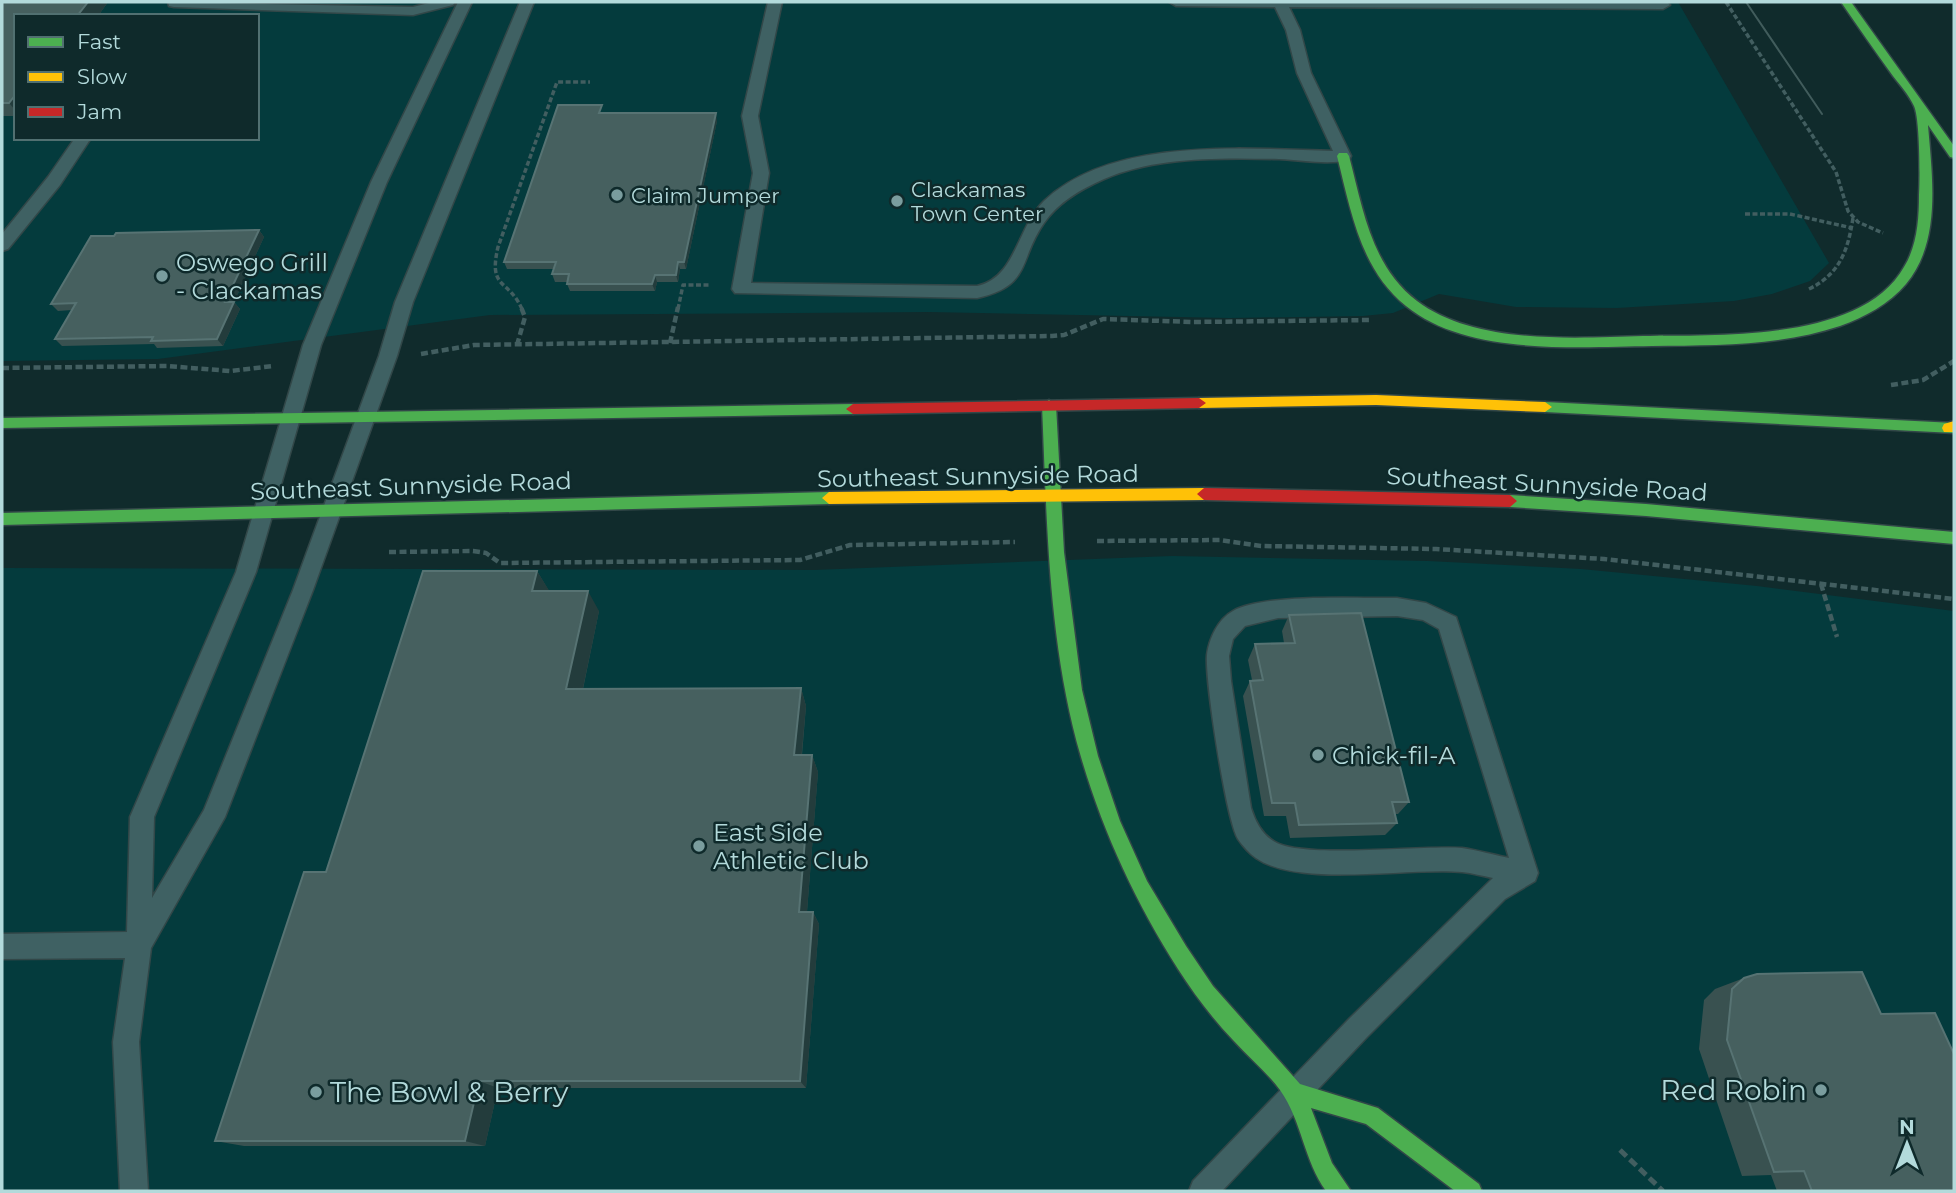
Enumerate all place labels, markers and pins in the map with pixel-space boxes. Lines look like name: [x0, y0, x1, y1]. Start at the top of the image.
place label: Clackamas Town Center: [911, 177, 1043, 226]
place label: Claim Jumper: [631, 183, 780, 208]
marker: Claim Jumper: [609, 187, 625, 203]
marker: Clackamas Town Center: [889, 193, 905, 209]
place label: Oswego Grill - Clackamas: [176, 248, 328, 305]
marker: Oswego Grill - Clackamas: [154, 268, 170, 284]
place label: Chick-fil-A: [1332, 741, 1456, 770]
marker: Chick-fil-A: [1310, 747, 1326, 763]
place label: East Side Athletic Club: [713, 818, 869, 875]
marker: East Side Athletic Club: [691, 838, 707, 854]
place label: Red Robin: [1660, 1073, 1807, 1107]
place label: The Bowl & Berry: [330, 1075, 569, 1109]
marker: Red Robin: [1813, 1082, 1829, 1098]
marker: The Bowl & Berry: [308, 1084, 324, 1100]

